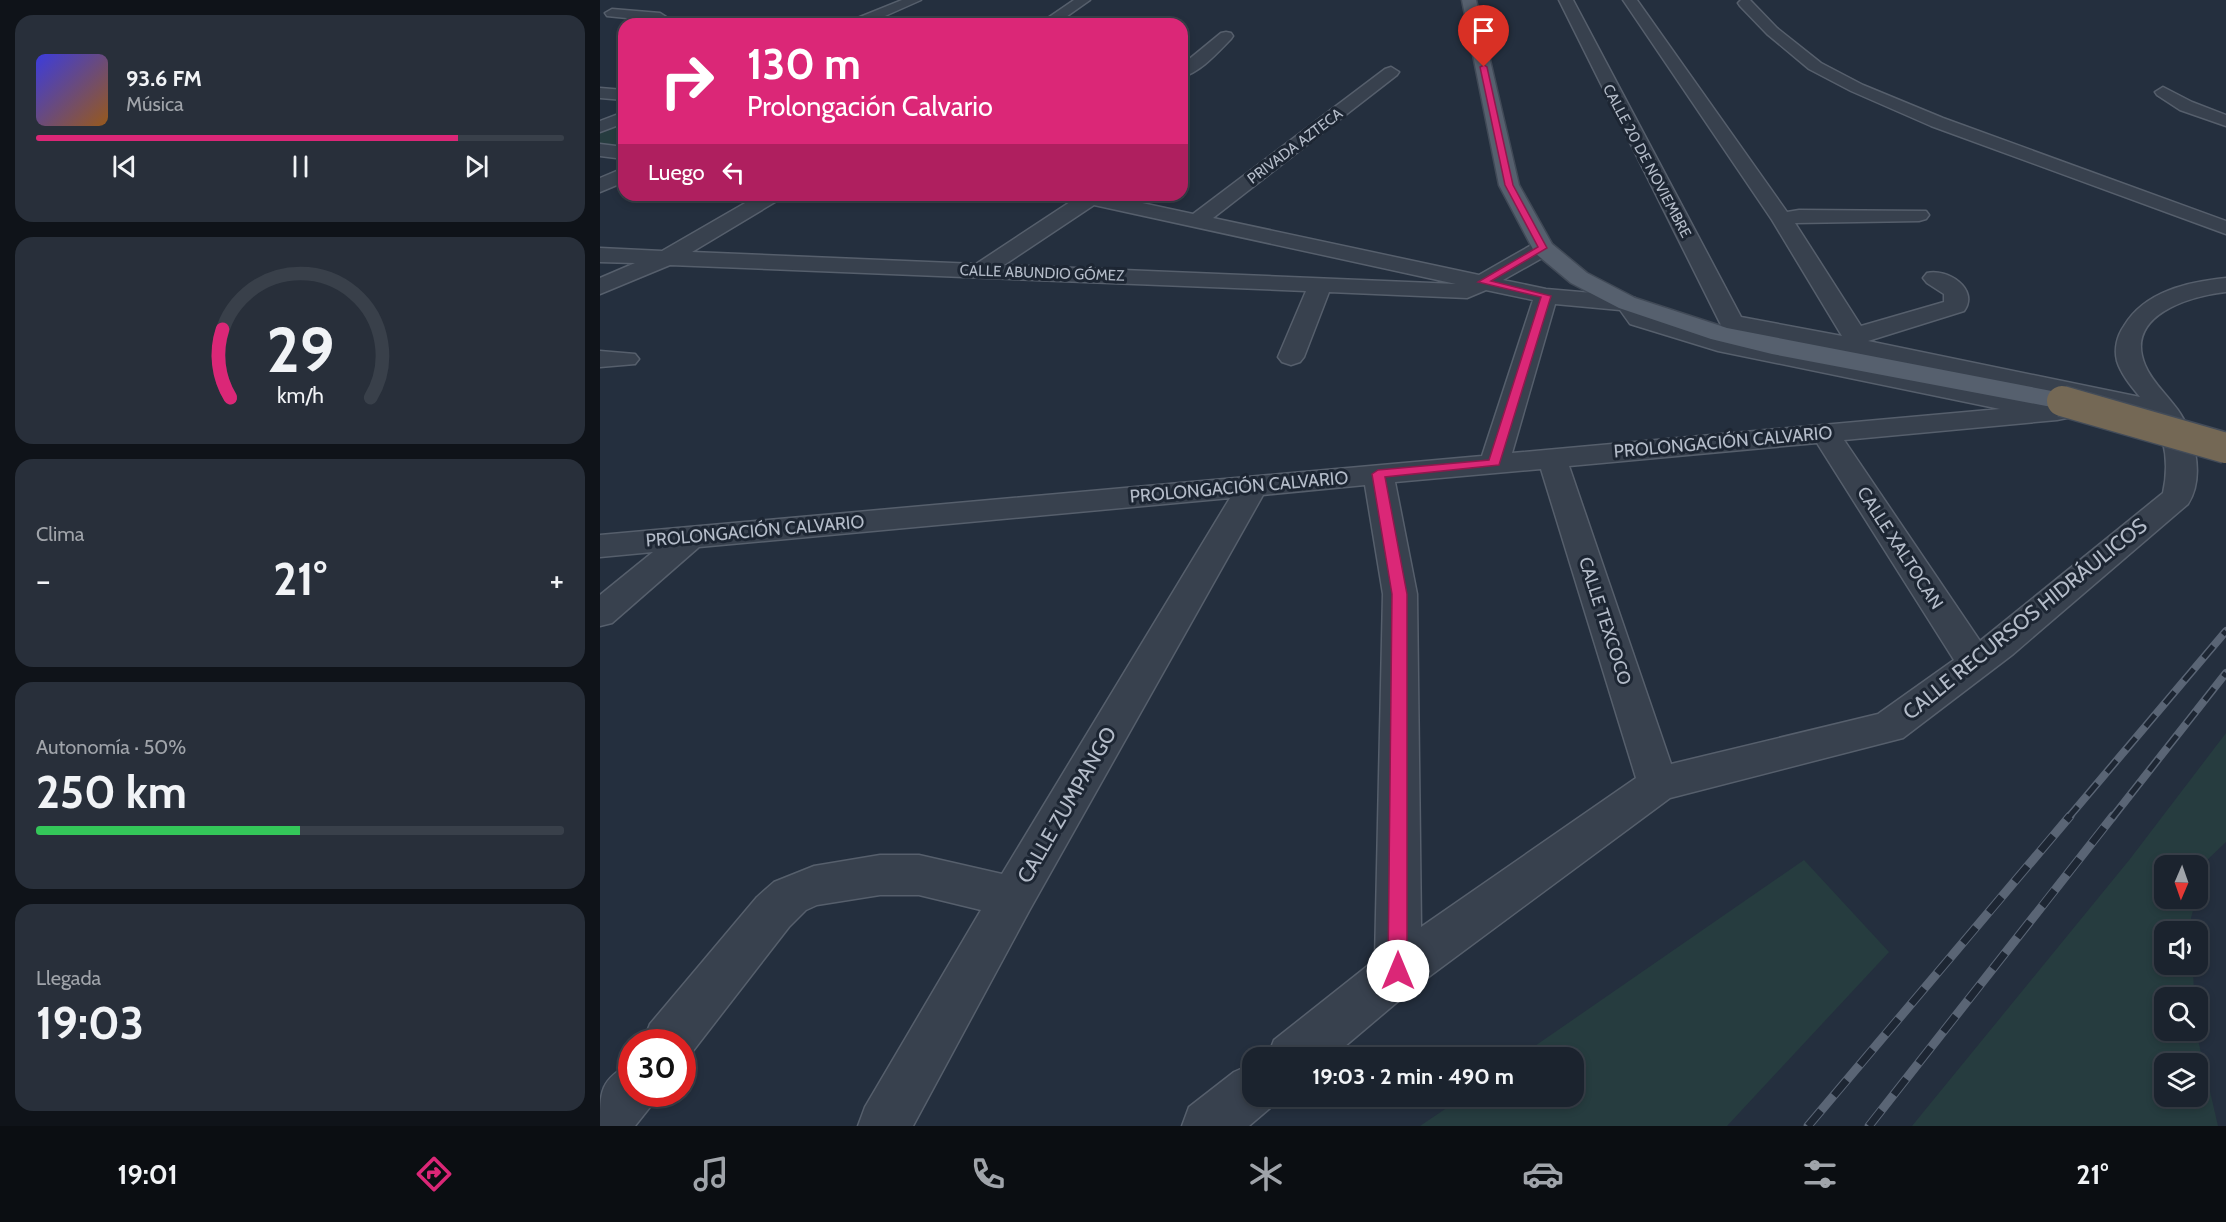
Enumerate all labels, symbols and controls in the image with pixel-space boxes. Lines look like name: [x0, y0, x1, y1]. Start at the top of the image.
pin: [1458, 5, 1509, 67]
icon: arrive: [1467, 14, 1500, 47]
text: 130 m: [747, 38, 861, 90]
icon: right: [648, 42, 726, 120]
text: 93.6 FM: [126, 65, 202, 92]
street label: CALLE 20 DE NOVIEMBRE: [1599, 81, 1695, 241]
text: Prolongación Calvario: [747, 90, 993, 123]
text: Música: [126, 92, 184, 116]
street label: PRIVADA AZTECA: [1244, 104, 1347, 188]
icon: previous: [108, 150, 141, 183]
icon: pause: [284, 150, 317, 183]
icon: next: [460, 150, 493, 183]
icon: left: [717, 156, 750, 189]
text: Luego: [648, 159, 705, 186]
street label: CALLE ABUNDIO GÓMEZ: [959, 260, 1125, 285]
text: 29: [266, 312, 334, 388]
text: km/h: [277, 382, 323, 408]
street label: PROLONGACIÓN CALVARIO: [1613, 421, 1833, 463]
street label: PROLONGACIÓN CALVARIO: [1129, 466, 1349, 508]
street label: CALLE XALTOCAN: [1852, 483, 1948, 613]
street label: PROLONGACIÓN CALVARIO: [645, 510, 865, 552]
street label: CALLE RECURSOS HIDRÁULICOS: [1898, 512, 2152, 725]
text: Clima: [36, 522, 84, 546]
text: 21°: [273, 552, 327, 606]
street label: CALLE TEXCOCO: [1574, 554, 1636, 688]
text: −: [36, 560, 51, 600]
text: +: [549, 560, 564, 600]
street label: CALLE ZUMPANGO: [1012, 722, 1121, 887]
text: Autonomía · 50%: [36, 735, 186, 759]
text: 250 km: [36, 765, 187, 819]
north arrow: [2154, 855, 2208, 909]
map controls: [2154, 855, 2208, 1107]
button: sound: [2154, 921, 2208, 975]
position arrow: [1366, 939, 1430, 1003]
text: Llegada: [36, 966, 101, 990]
button: search: [2154, 987, 2208, 1041]
text: 19:03: [36, 996, 144, 1050]
speed limit sign: 30: [618, 1029, 696, 1107]
button: layers: [2154, 1053, 2208, 1107]
text: 19:03 · 2 min · 490 m: [1312, 1063, 1514, 1090]
icon: directions: [413, 1153, 455, 1195]
icon: music: [690, 1153, 732, 1195]
icon: phone: [967, 1153, 1009, 1195]
icon: climate: [1245, 1153, 1287, 1195]
icon: car: [1522, 1153, 1564, 1195]
icon: filters: [1799, 1153, 1841, 1195]
text: 19:01: [118, 1158, 178, 1191]
text: 21°: [2076, 1158, 2108, 1191]

